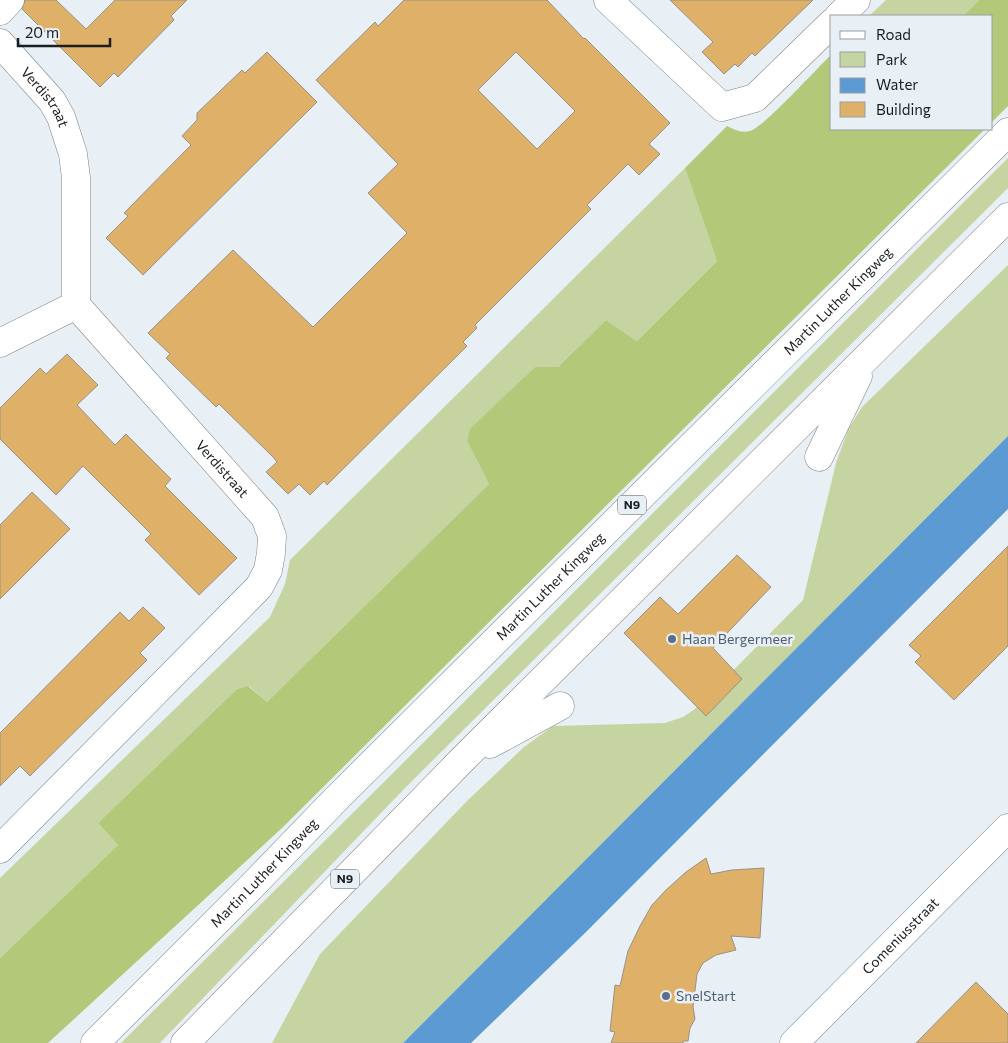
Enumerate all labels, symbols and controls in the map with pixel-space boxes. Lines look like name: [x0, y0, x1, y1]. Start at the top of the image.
scale bar: [18, 15, 110, 47]
legend: [830, 15, 993, 130]
text: 20 m: [25, 23, 59, 41]
text: Road: [876, 25, 911, 43]
text: Park: [876, 50, 907, 68]
street label: Verdistraat: [18, 63, 73, 129]
text: Water: [876, 75, 918, 93]
text: Building: [876, 100, 931, 118]
street label: Martin Luther Kingweg: [780, 243, 896, 358]
street label: Verdistraat: [193, 436, 253, 501]
road number: N9: [618, 496, 646, 514]
street label: Martin Luther Kingweg: [492, 528, 608, 643]
place label: Haan Bergermeer: [682, 630, 793, 647]
marker: Haan Bergermeer: [666, 633, 678, 645]
street label: Martin Luther Kingweg: [207, 814, 321, 931]
road number: N9: [331, 870, 359, 889]
street label: Comeniusstraat: [858, 894, 942, 978]
place label: SnelStart: [676, 987, 736, 1004]
marker: SnelStart: [660, 990, 672, 1002]

